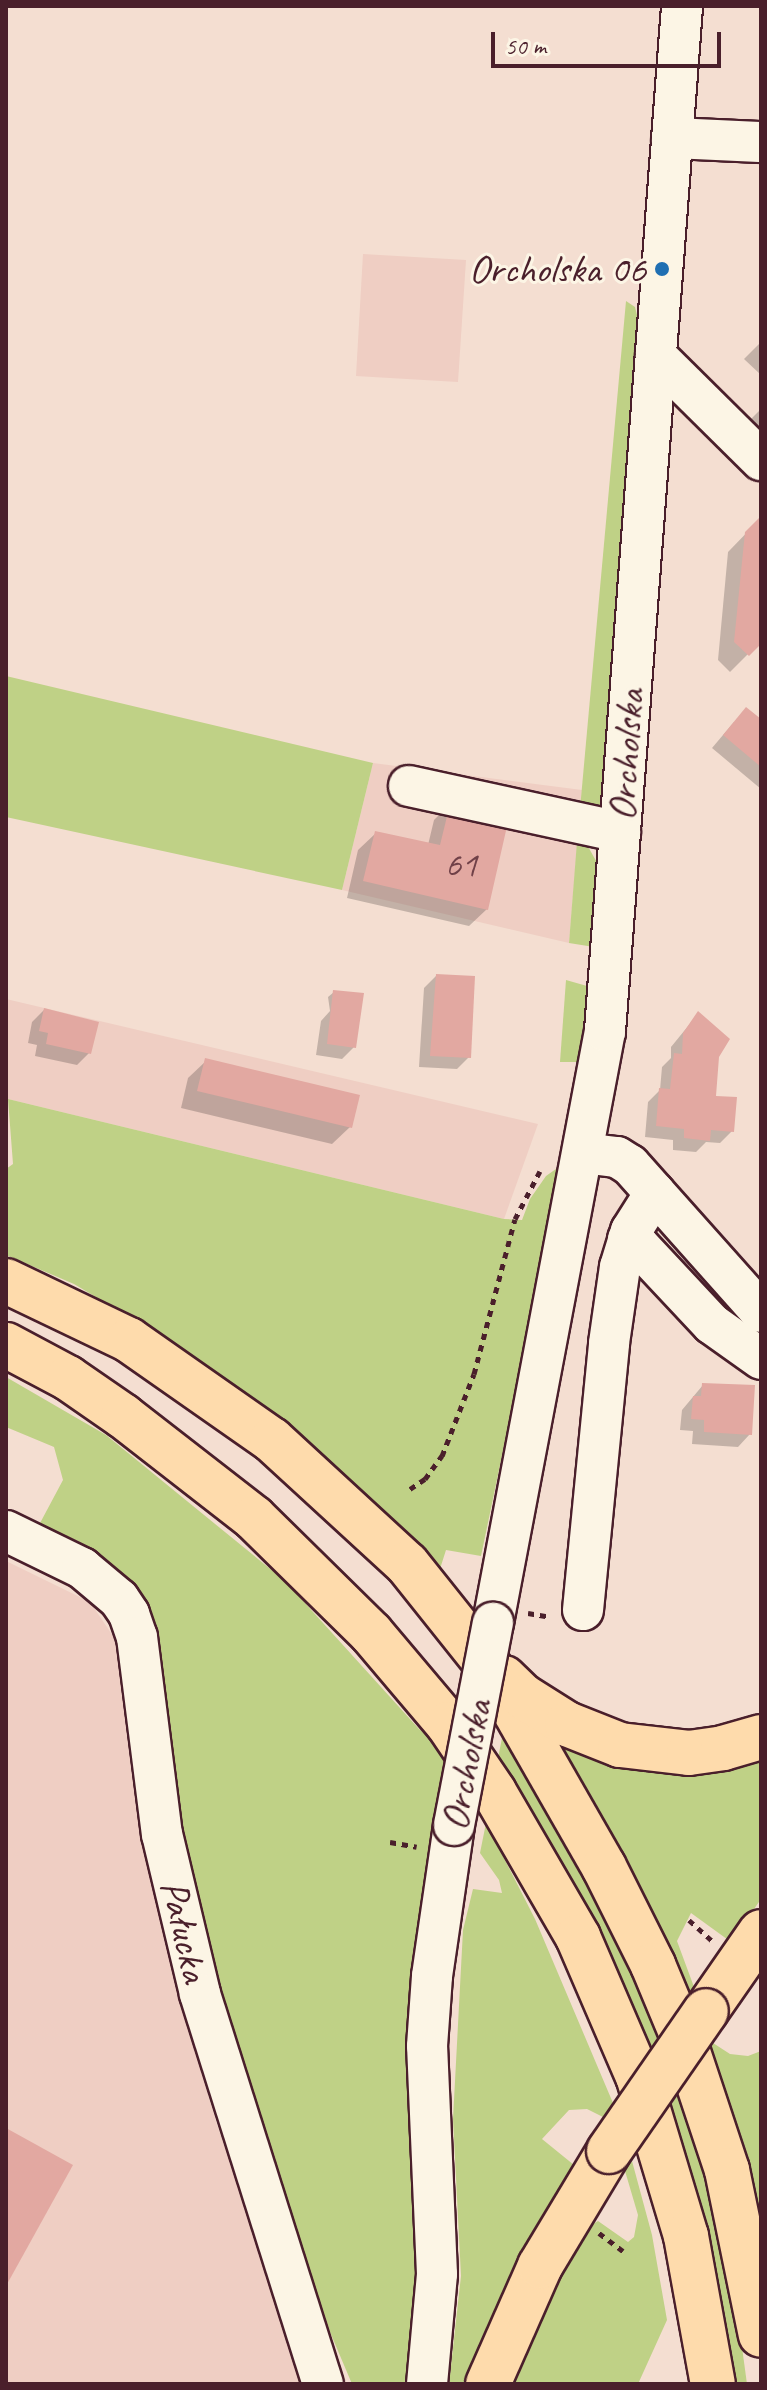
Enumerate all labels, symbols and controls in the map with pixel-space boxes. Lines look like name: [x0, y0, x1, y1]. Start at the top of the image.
scale bar: [495, 16, 725, 66]
text: 50 m: [505, 31, 546, 61]
place label: Orcholska 06: [469, 245, 646, 293]
marker: Orcholska 06: [653, 260, 671, 278]
street label: Orcholska: [597, 688, 655, 822]
house number: 61: [445, 843, 477, 887]
street label: Orcholska: [430, 1696, 502, 1834]
street label: Pałucka: [150, 1875, 220, 1987]

